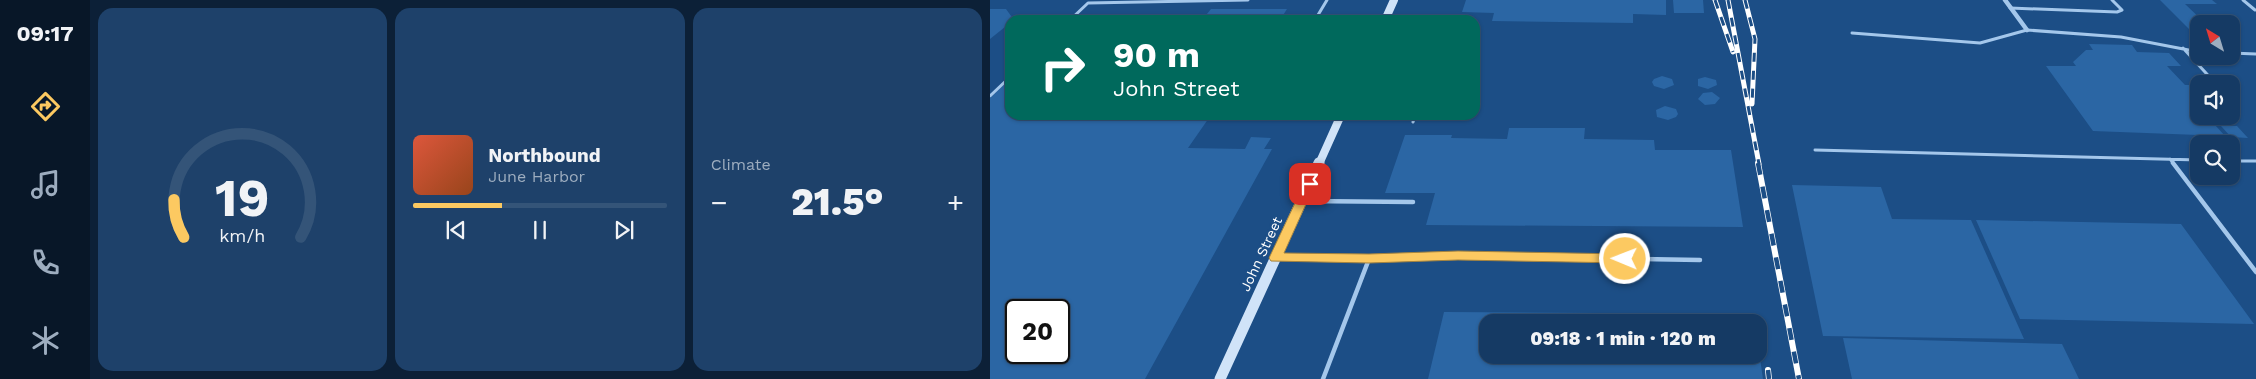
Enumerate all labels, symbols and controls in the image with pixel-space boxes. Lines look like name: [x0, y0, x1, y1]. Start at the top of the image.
north arrow: [2190, 15, 2240, 65]
map controls: [2190, 15, 2240, 185]
text: 09:17: [16, 21, 74, 46]
text: 90 m: [1113, 34, 1200, 76]
icon: right: [1030, 35, 1095, 100]
button: sound: [2190, 75, 2240, 125]
text: John Street: [1113, 76, 1239, 101]
icon: directions: [28, 89, 63, 124]
button: search: [2190, 135, 2240, 185]
text: Northbound: [488, 144, 601, 167]
text: Climate: [711, 155, 771, 174]
pin: [1289, 163, 1331, 205]
icon: music: [28, 167, 63, 202]
text: June Harbor: [488, 167, 585, 186]
text: 19: [215, 168, 270, 229]
icon: arrive: [1296, 170, 1324, 198]
text: 21.5°: [791, 180, 884, 224]
text: −: [711, 186, 728, 219]
text: +: [947, 186, 964, 219]
street label: John Street: [1237, 214, 1285, 294]
icon: previous: [442, 216, 470, 244]
icon: pause: [526, 216, 554, 244]
icon: next: [610, 216, 638, 244]
text: km/h: [220, 225, 266, 246]
position arrow: [1598, 232, 1650, 284]
icon: phone: [28, 245, 63, 280]
speed limit sign: 20: [1005, 299, 1070, 364]
icon: climate: [28, 323, 63, 358]
text: 09:18 · 1 min · 120 m: [1530, 327, 1716, 350]

